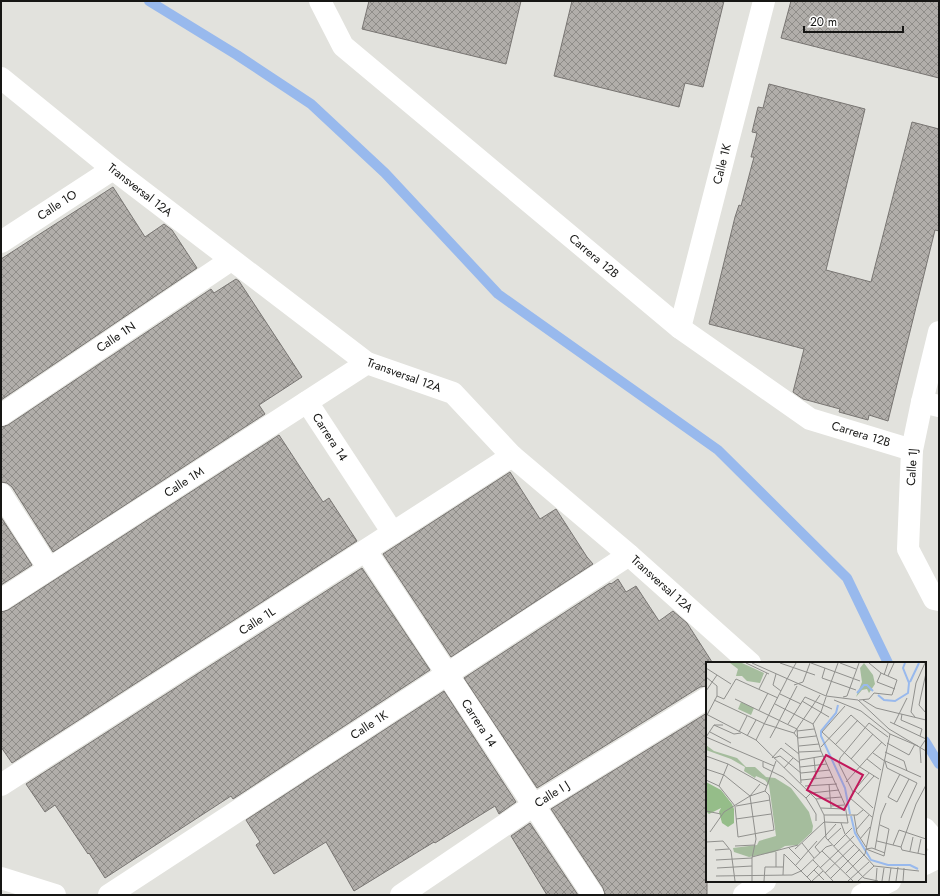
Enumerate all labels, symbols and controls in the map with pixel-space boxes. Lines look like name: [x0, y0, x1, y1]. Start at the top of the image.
scale bar: [804, 8, 903, 34]
text: 20 m: [810, 13, 837, 31]
street label: Calle 1K: [708, 141, 736, 186]
street label: Transversal 12A: [104, 159, 176, 221]
street label: Calle 1O: [34, 185, 80, 225]
street label: Carrera 12B: [565, 230, 623, 283]
street label: Calle 1N: [93, 317, 139, 357]
street label: Transversal 12A: [364, 353, 444, 397]
street label: Carrera 14: [308, 409, 352, 465]
street label: Carrera 12B: [829, 417, 893, 452]
street label: Calle 1J: [902, 448, 922, 486]
street label: Calle 1M: [160, 462, 208, 502]
street label: Transversal 12A: [627, 551, 697, 617]
street label: Calle 1L: [235, 602, 279, 639]
inset map: [706, 662, 926, 882]
street label: Carrera 14: [457, 695, 501, 751]
street label: Calle 1K: [347, 706, 391, 744]
street label: Calle I J: [531, 776, 573, 812]

